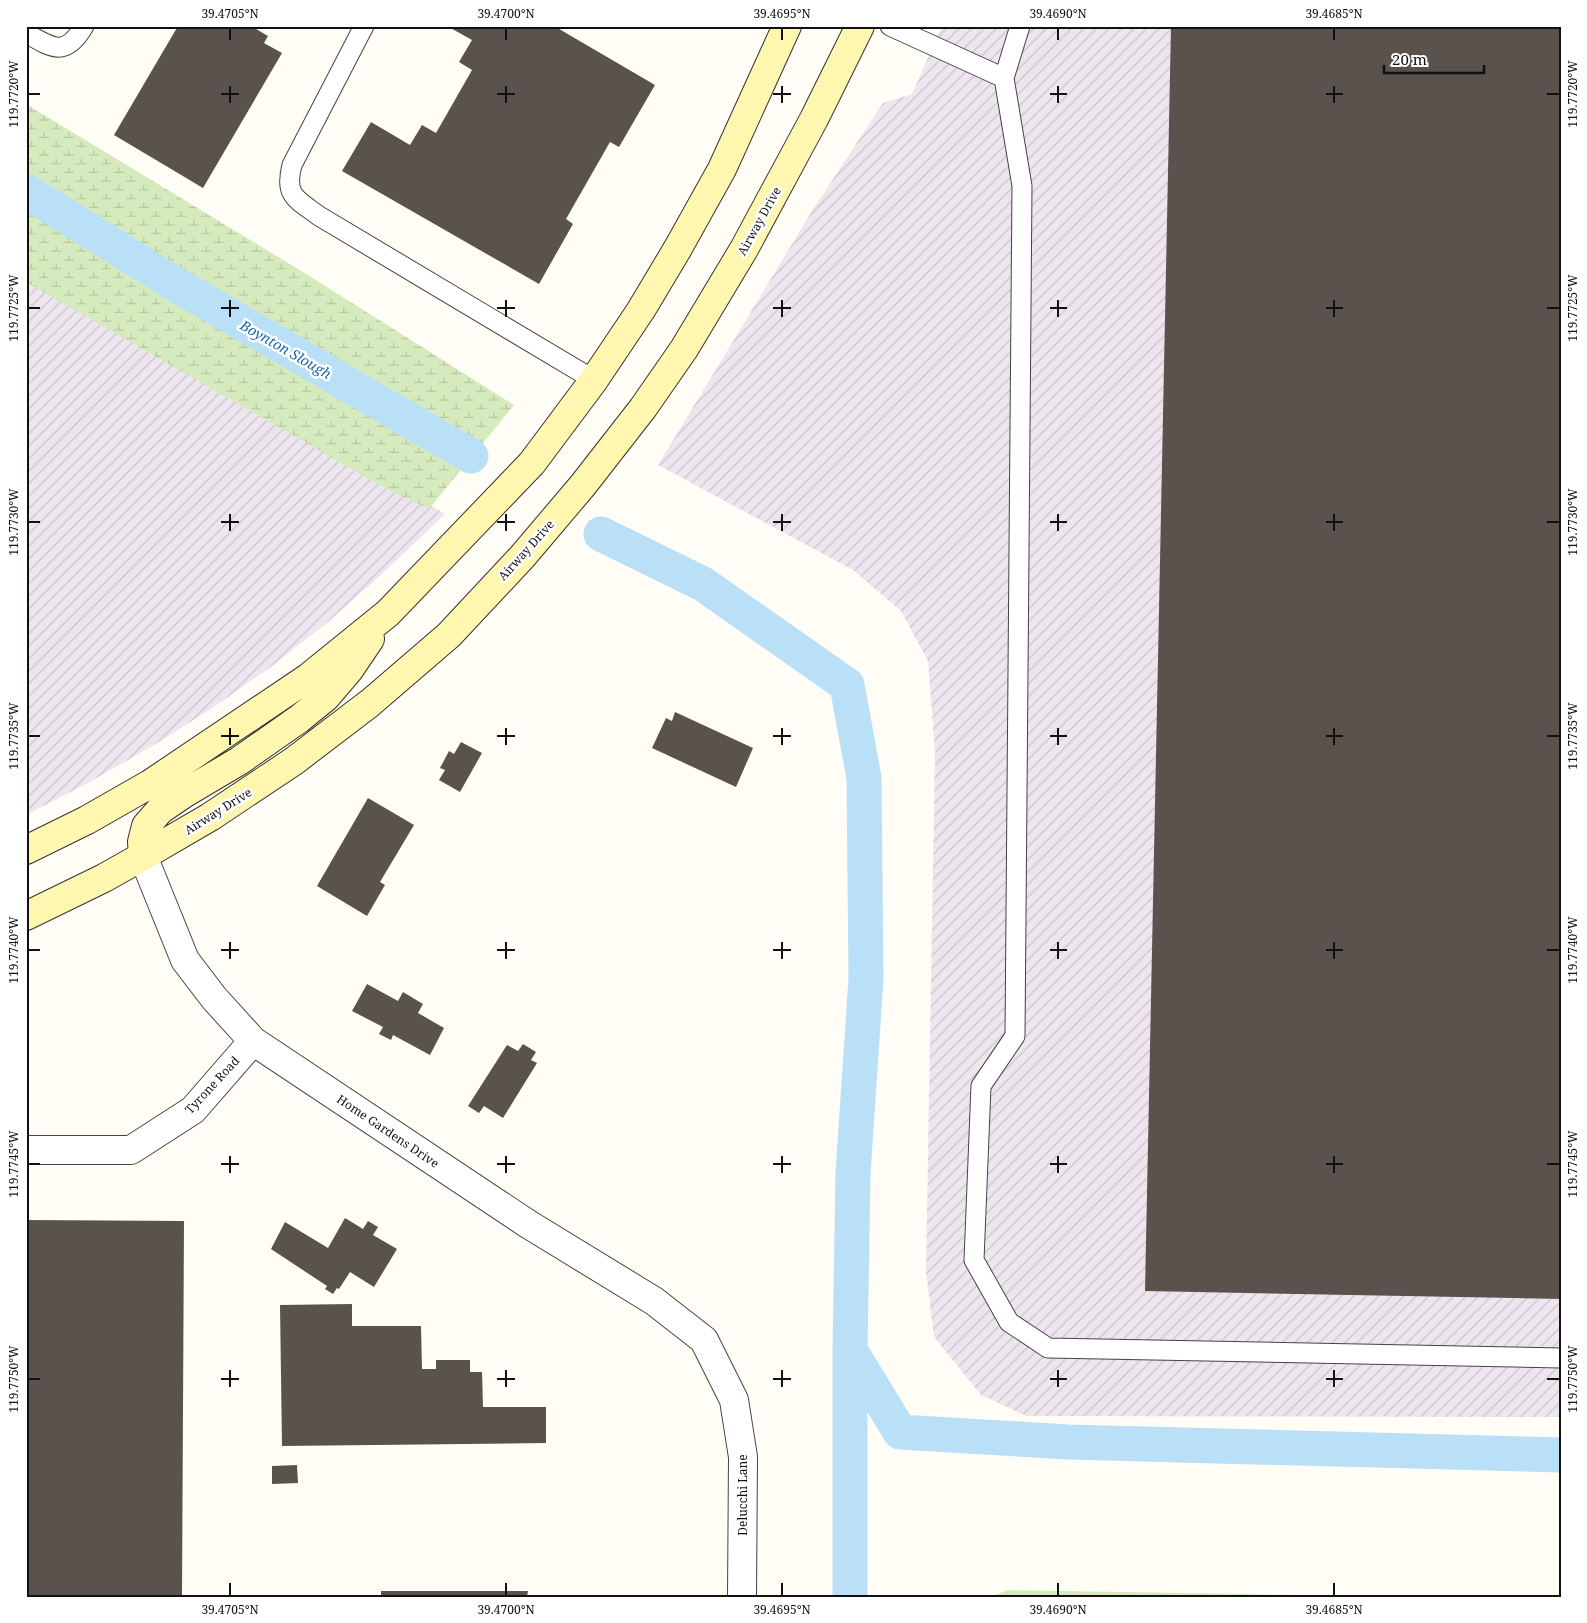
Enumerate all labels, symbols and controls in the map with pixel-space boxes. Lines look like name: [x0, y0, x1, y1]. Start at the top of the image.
text: 39.4705°N: [201, 5, 259, 22]
text: 39.4700°N: [477, 5, 535, 22]
text: 39.4695°N: [753, 5, 811, 22]
text: 39.4690°N: [1029, 5, 1087, 22]
text: 39.4685°N: [1305, 5, 1363, 22]
scale bar: [1384, 42, 1484, 74]
text: 20 m: [1392, 49, 1427, 69]
text: 119.7720°W: [5, 60, 22, 128]
text: 119.7720°W: [1564, 60, 1581, 128]
street label: Airway Drive: [733, 184, 785, 258]
text: 119.7725°W: [5, 274, 22, 342]
text: 119.7725°W: [1564, 274, 1581, 342]
water label: Boynton Slough: [236, 315, 336, 383]
text: 119.7730°W: [5, 488, 22, 556]
text: 119.7730°W: [1564, 488, 1581, 556]
street label: Airway Drive: [494, 516, 558, 584]
text: 119.7735°W: [5, 702, 22, 770]
text: 119.7735°W: [1564, 702, 1581, 770]
street label: Airway Drive: [181, 784, 255, 838]
text: 119.7740°W: [5, 916, 22, 984]
text: 119.7740°W: [1564, 916, 1581, 984]
street label: Tyrone Road: [181, 1052, 244, 1117]
street label: Home Gardens Drive: [334, 1090, 442, 1172]
text: 119.7745°W: [5, 1130, 22, 1198]
text: 119.7745°W: [1564, 1130, 1581, 1198]
text: 119.7750°W: [5, 1345, 22, 1413]
text: 119.7750°W: [1564, 1345, 1581, 1413]
street label: Delucchi Lane: [734, 1454, 751, 1536]
text: 39.4705°N: [201, 1601, 259, 1618]
text: 39.4700°N: [477, 1601, 535, 1618]
text: 39.4695°N: [753, 1601, 811, 1618]
text: 39.4690°N: [1029, 1601, 1087, 1618]
text: 39.4685°N: [1305, 1601, 1363, 1618]

